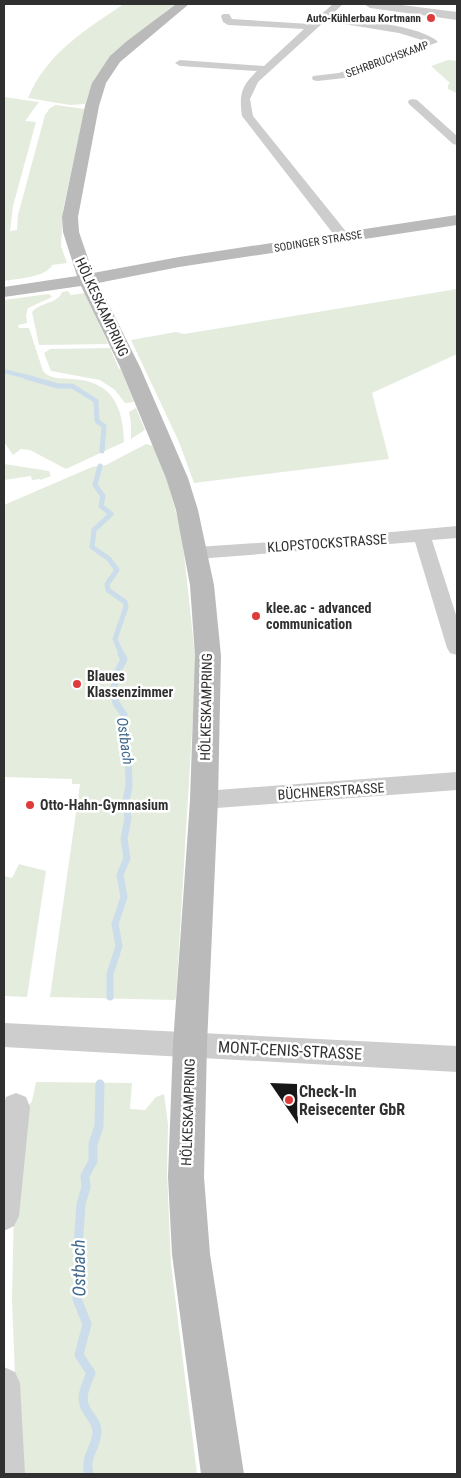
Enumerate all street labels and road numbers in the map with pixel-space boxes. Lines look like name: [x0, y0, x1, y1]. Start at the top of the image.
street label: SEHRBRUCHSKAMP: [344, 38, 430, 81]
street label: SODINGER STRASSE: [273, 228, 364, 255]
street label: HÖLKESKAMPRING: [72, 255, 132, 359]
street label: KLOPSTOCKSTRASSE: [267, 531, 387, 555]
street label: HÖLKESKAMPRING: [197, 653, 215, 761]
street label: BÜCHNERSTRASSE: [277, 779, 385, 803]
street label: MONT-CENIS-STRASSE: [218, 1037, 362, 1064]
street label: HÖLKESKAMPRING: [178, 1058, 198, 1166]

